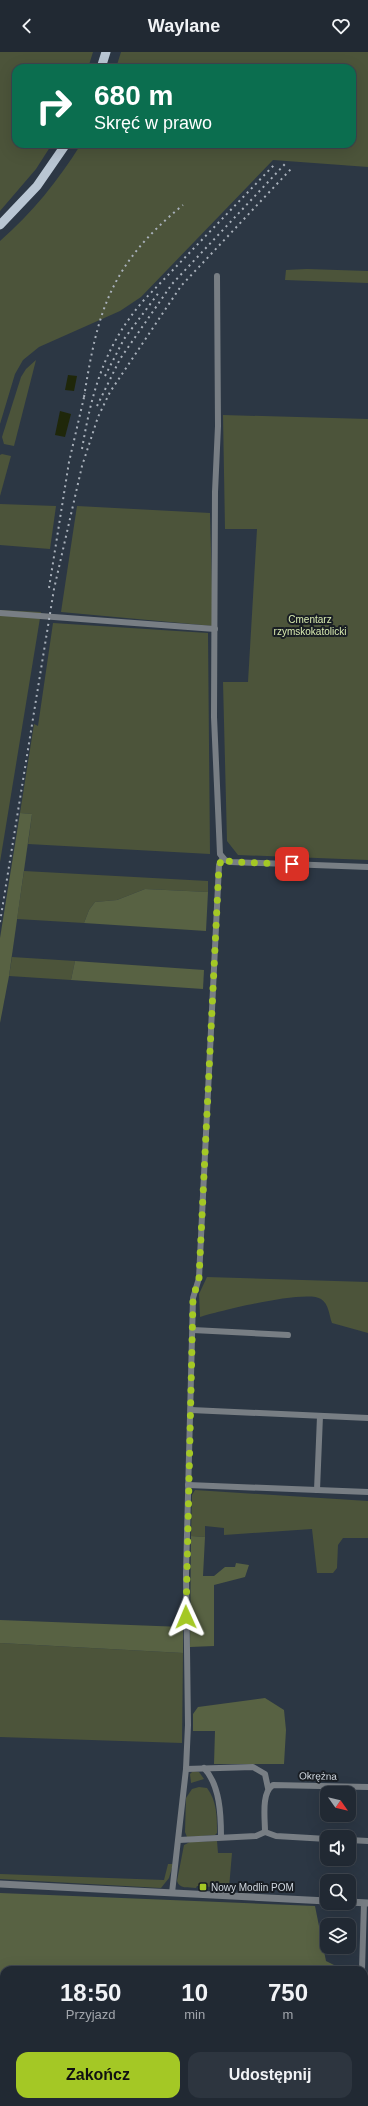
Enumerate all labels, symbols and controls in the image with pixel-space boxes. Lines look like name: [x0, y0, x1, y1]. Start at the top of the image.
icon: back: [16, 15, 38, 37]
icon: heart: [330, 15, 352, 37]
text: Waylane: [148, 16, 220, 36]
icon: right: [28, 80, 80, 132]
text: 680 m: [94, 80, 173, 111]
text: Skręć w prawo: [94, 113, 212, 133]
park label: Cmentarz rzymskokatolicki: [274, 614, 346, 637]
pin: [275, 847, 309, 881]
icon: arrive: [281, 853, 303, 875]
position arrow: [165, 1596, 207, 1638]
street label: Okrężna: [299, 1770, 337, 1782]
north arrow: [320, 1786, 356, 1822]
map controls: [320, 1786, 356, 1954]
button: sound: [320, 1830, 356, 1866]
button: search: [320, 1874, 356, 1910]
marker: Nowy Modlin POM: [198, 1882, 208, 1892]
place label: Nowy Modlin POM: [211, 1882, 294, 1893]
button: layers: [320, 1918, 356, 1954]
text: 18:50: [60, 1979, 121, 2006]
text: 10: [181, 1979, 208, 2006]
text: 750: [268, 1979, 308, 2006]
text: Przyjazd: [66, 2007, 116, 2022]
text: min: [184, 2007, 205, 2022]
text: m: [283, 2007, 293, 2022]
button: Zakończ: [16, 2052, 180, 2098]
button: Udostępnij: [188, 2052, 352, 2098]

